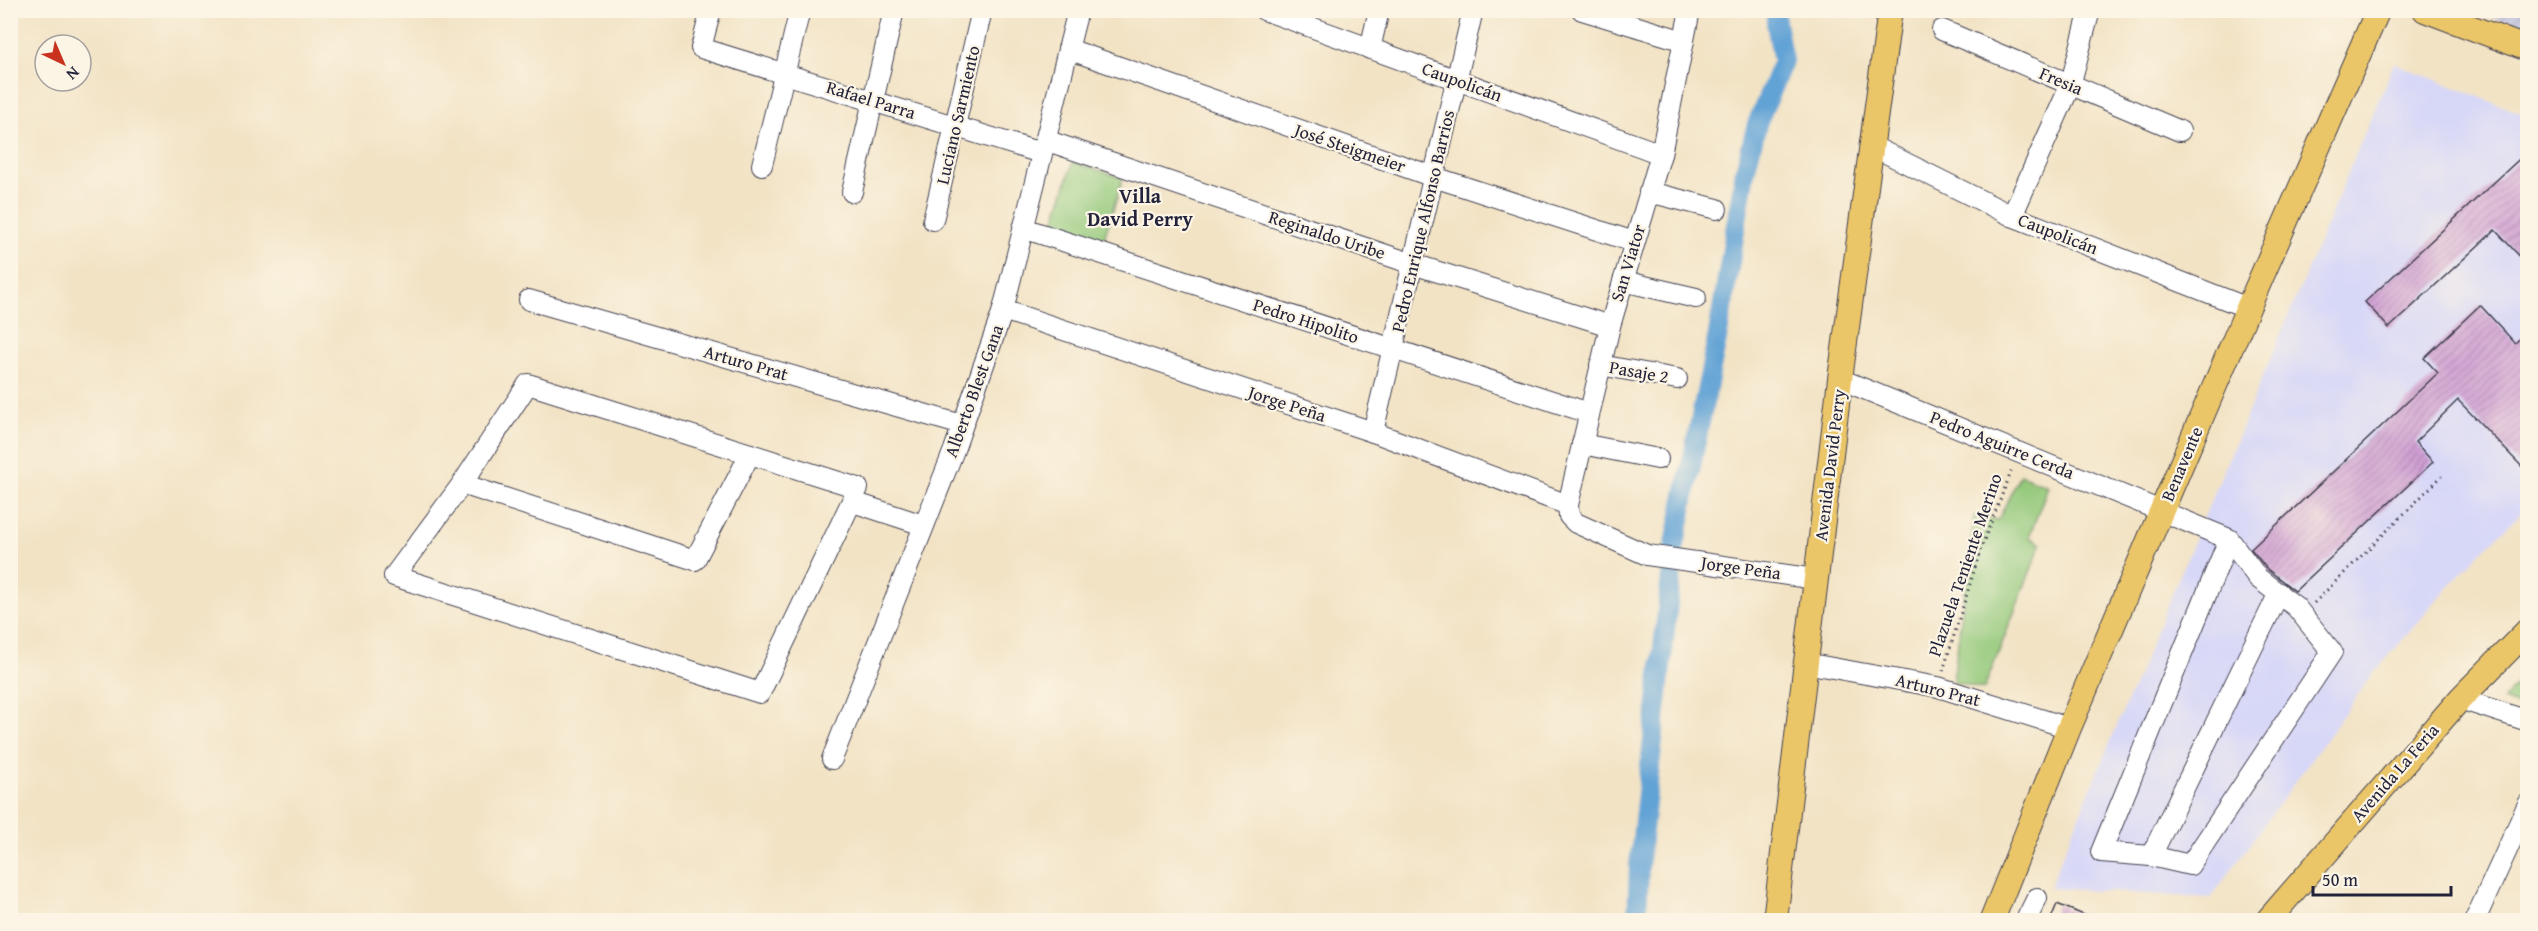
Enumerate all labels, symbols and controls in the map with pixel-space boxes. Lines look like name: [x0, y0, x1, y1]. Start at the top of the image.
north arrow: [33, 33, 93, 93]
street label: Luciano Sarmiento: [928, 43, 987, 187]
street label: Caupolicán: [1418, 55, 1506, 109]
street label: Fresia: [2035, 59, 2088, 102]
text: N: [61, 61, 86, 86]
street label: Rafael Parra: [823, 73, 920, 126]
street label: Pedro Enrique Alfonso Barrios: [1384, 107, 1461, 335]
street label: José Steigmeier: [1289, 115, 1410, 179]
district label: Villa David Perry: [1087, 181, 1193, 233]
street label: Reginaldo Uribe: [1265, 203, 1389, 266]
street label: Caupolicán: [2014, 206, 2102, 261]
street label: San Viator: [1603, 220, 1652, 305]
street label: Pedro Hipolito: [1250, 291, 1362, 350]
street label: Alberto Blest Gana: [937, 320, 1010, 461]
street label: Arturo Prat: [701, 338, 792, 388]
street label: Pasaje 2: [1607, 353, 1671, 390]
street label: Jorge Peña: [1243, 378, 1330, 429]
street label: Avenida David Perry: [1807, 387, 1852, 542]
street label: Pedro Aguirre Cerda: [1926, 403, 2079, 486]
street label: Benavente: [2154, 422, 2209, 505]
street label: Plazuela Teniente Merino: [1920, 470, 2009, 660]
street label: Jorge Peña: [1697, 548, 1783, 587]
street label: Arturo Prat: [1893, 666, 1984, 713]
street label: Avenida La Feria: [2344, 717, 2445, 828]
scale bar: [2313, 859, 2451, 897]
text: 50 m: [2322, 866, 2358, 893]

